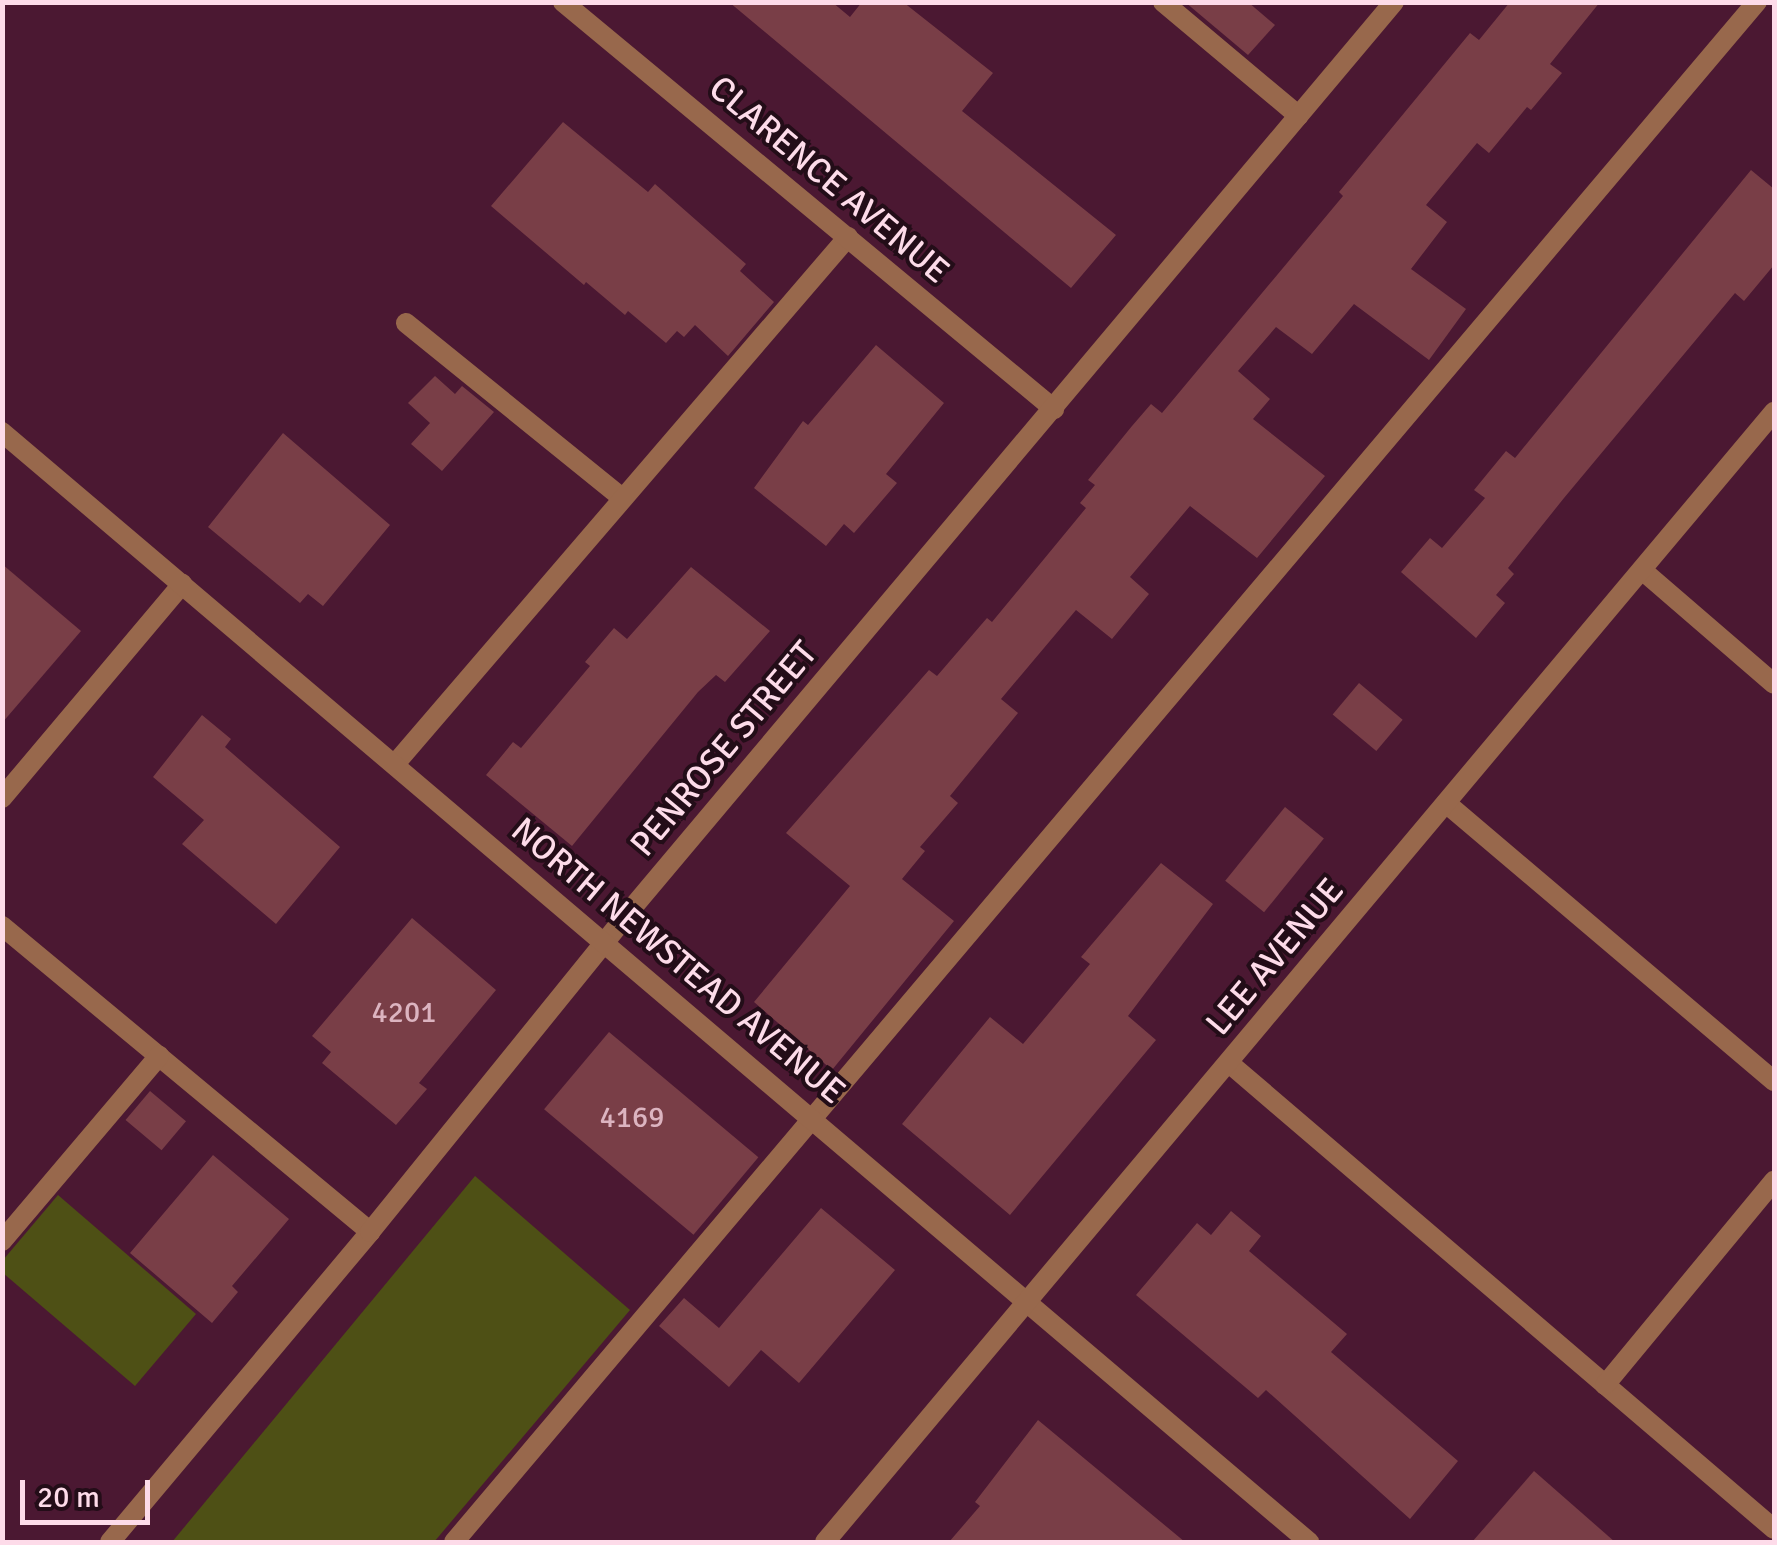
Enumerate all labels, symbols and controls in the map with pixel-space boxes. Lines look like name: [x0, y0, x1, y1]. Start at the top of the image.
street label: CLARENCE AVENUE: [701, 67, 957, 293]
street label: PENROSE STREET: [622, 633, 826, 865]
street label: NORTH NEWSTEAD AVENUE: [503, 809, 853, 1113]
street label: LEE AVENUE: [1197, 870, 1353, 1044]
house number: 4201: [372, 995, 436, 1031]
house number: 4169: [600, 1100, 664, 1136]
scale bar: [25, 1460, 155, 1522]
text: 20 m: [37, 1479, 100, 1516]

